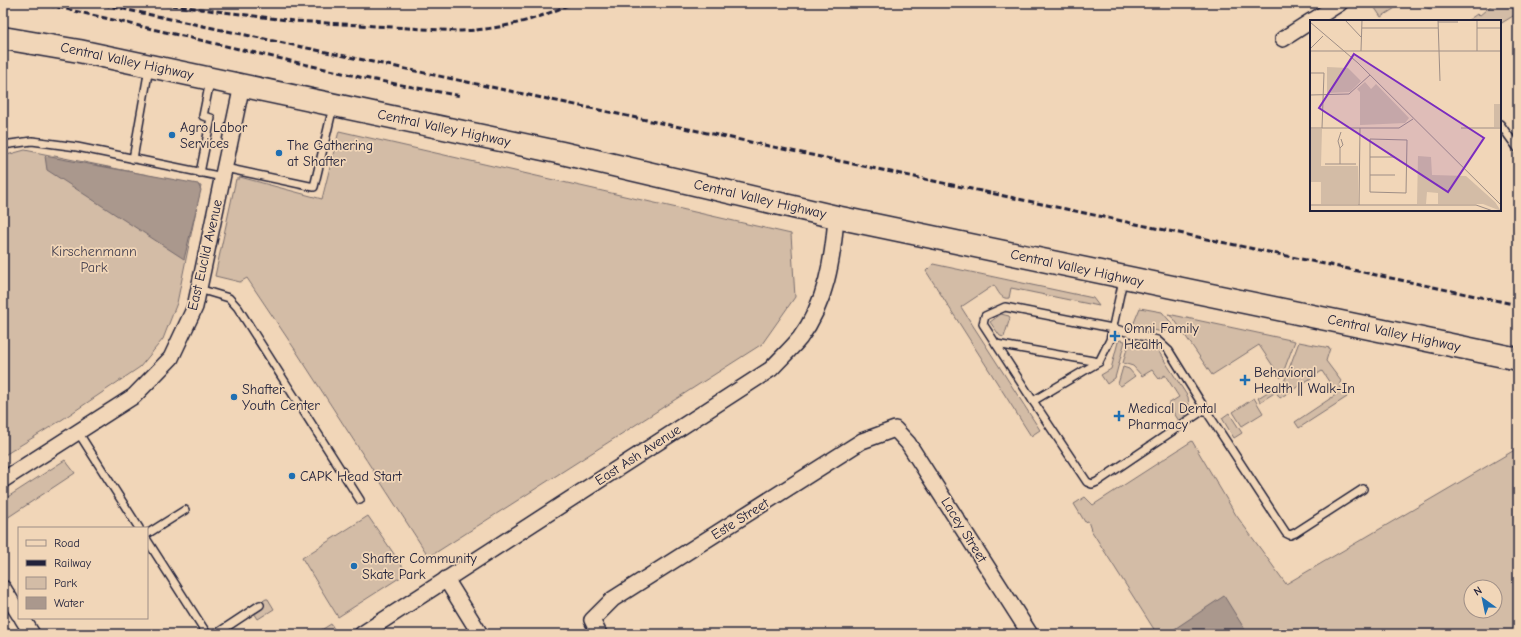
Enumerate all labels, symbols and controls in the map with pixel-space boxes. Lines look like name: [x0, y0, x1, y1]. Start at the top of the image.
inset map: [1310, 20, 1501, 211]
street label: Central Valley Highway: [59, 39, 196, 84]
street label: Central Valley Highway: [376, 106, 513, 151]
place label: Agro Labor Services: [180, 119, 248, 152]
marker: Agro Labor Services: [167, 130, 177, 140]
place label: The Gathering at Shafter: [287, 137, 373, 170]
marker: The Gathering at Shafter: [274, 148, 284, 158]
street label: Central Valley Highway: [692, 175, 829, 223]
street label: East Euclid Avenue: [184, 198, 226, 312]
park label: Kirschenmann Park: [51, 243, 137, 276]
street label: Central Valley Highway: [1009, 246, 1146, 291]
street label: Central Valley Highway: [1326, 311, 1463, 356]
place label: Omni Family Health: [1124, 320, 1200, 353]
marker: Omni Family Health: [1109, 330, 1121, 342]
place label: Behavioral Health || Walk-In: [1254, 364, 1355, 397]
marker: Behavioral Health || Walk-In: [1239, 374, 1251, 386]
place label: Shafter Youth Center: [242, 381, 320, 414]
marker: Shafter Youth Center: [229, 392, 239, 402]
place label: Medical Dental Pharmacy: [1128, 400, 1217, 433]
marker: Medical Dental Pharmacy: [1113, 410, 1125, 422]
street label: East Ash Avenue: [592, 421, 684, 489]
place label: CAPK Head Start: [300, 468, 403, 485]
marker: CAPK Head Start: [287, 471, 297, 481]
street label: Este Street: [708, 494, 773, 543]
street label: Lacey Street: [937, 494, 991, 567]
legend: [18, 527, 148, 619]
text: Road: [54, 536, 80, 550]
place label: Shafter Community Skate Park: [362, 550, 477, 583]
text: Railway: [54, 556, 92, 570]
marker: Shafter Community Skate Park: [349, 561, 359, 571]
text: Park: [54, 576, 77, 590]
north arrow: [1463, 579, 1503, 619]
text: N: [1471, 584, 1484, 598]
text: Water: [54, 596, 84, 610]

